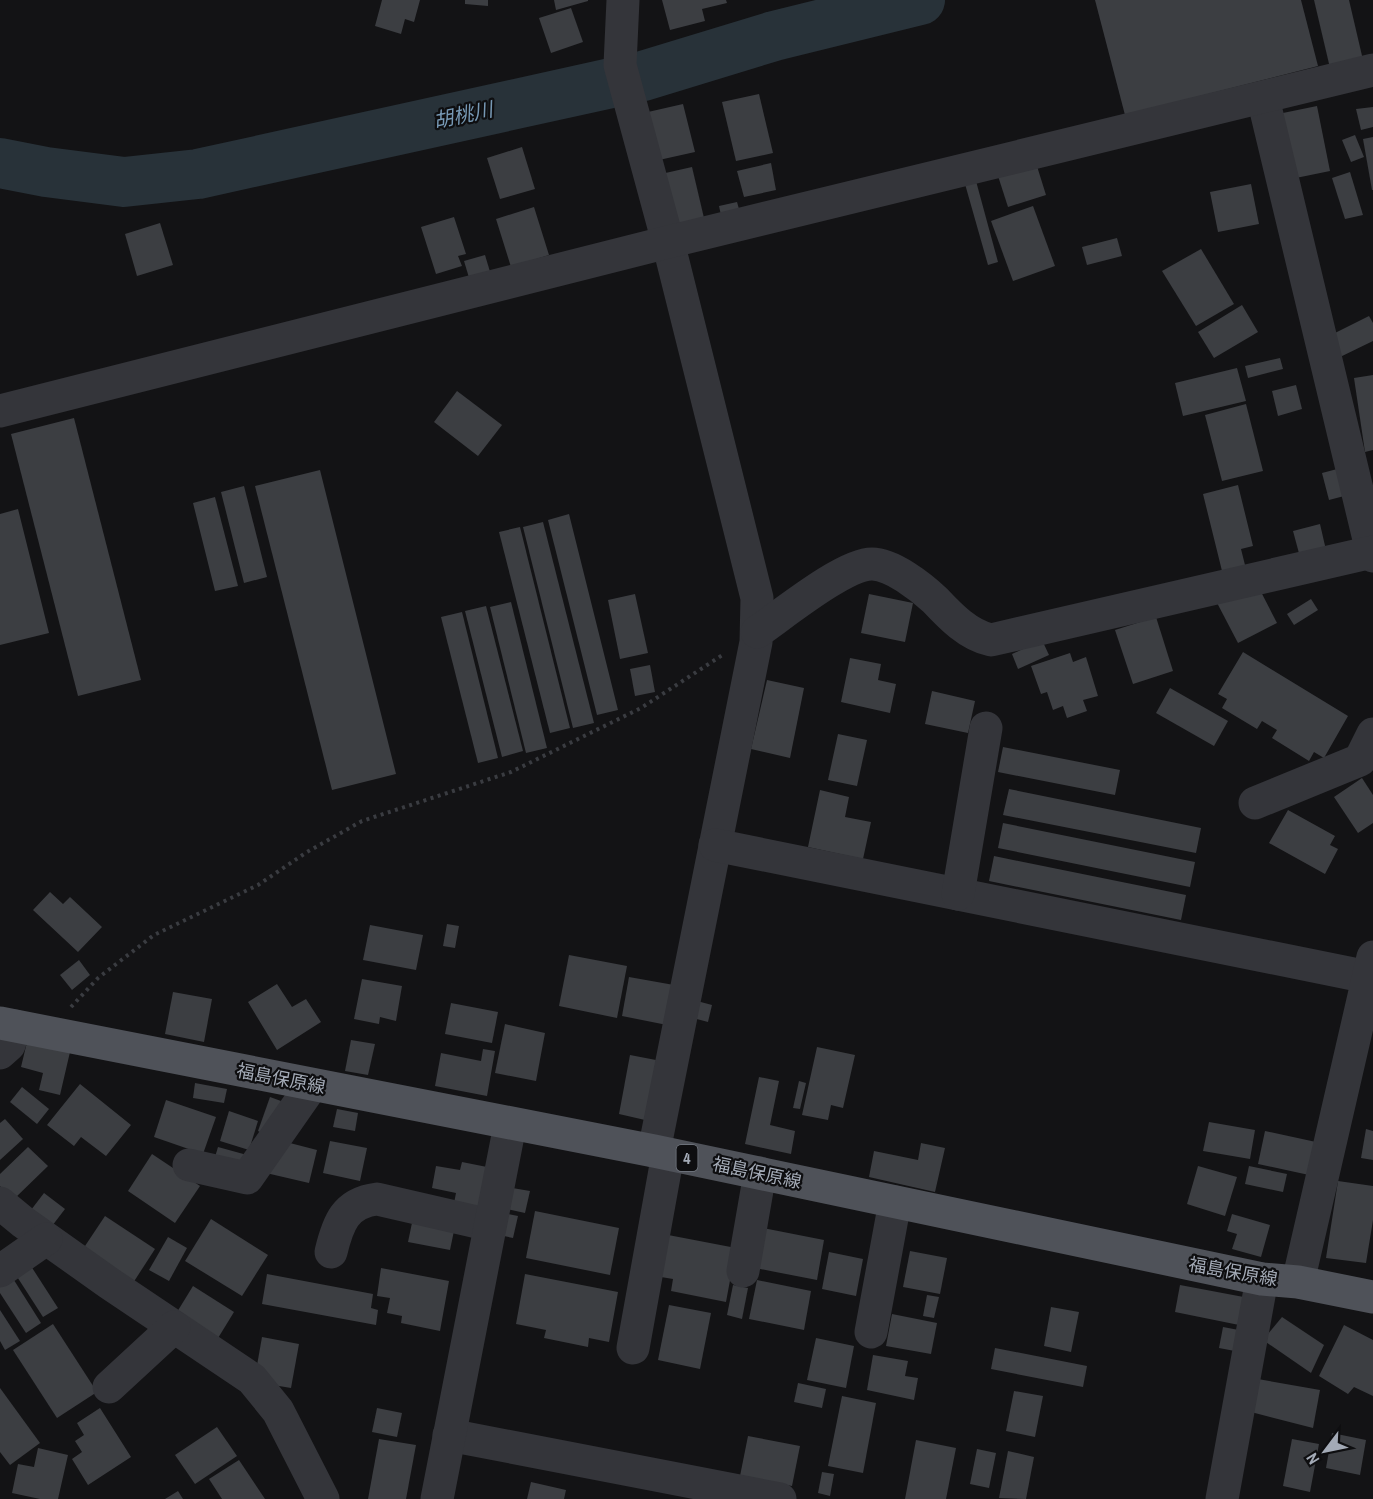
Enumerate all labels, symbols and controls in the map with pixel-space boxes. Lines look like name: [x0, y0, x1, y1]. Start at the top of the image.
water label: 胡桃川: [431, 95, 497, 134]
street label: 福島保原線: [235, 1058, 328, 1099]
road number: 4: [676, 1145, 698, 1171]
street label: 福島保原線: [710, 1151, 804, 1194]
street label: 福島保原線: [1187, 1251, 1280, 1292]
north arrow: [1295, 1421, 1355, 1481]
text: N: [1300, 1449, 1324, 1469]

